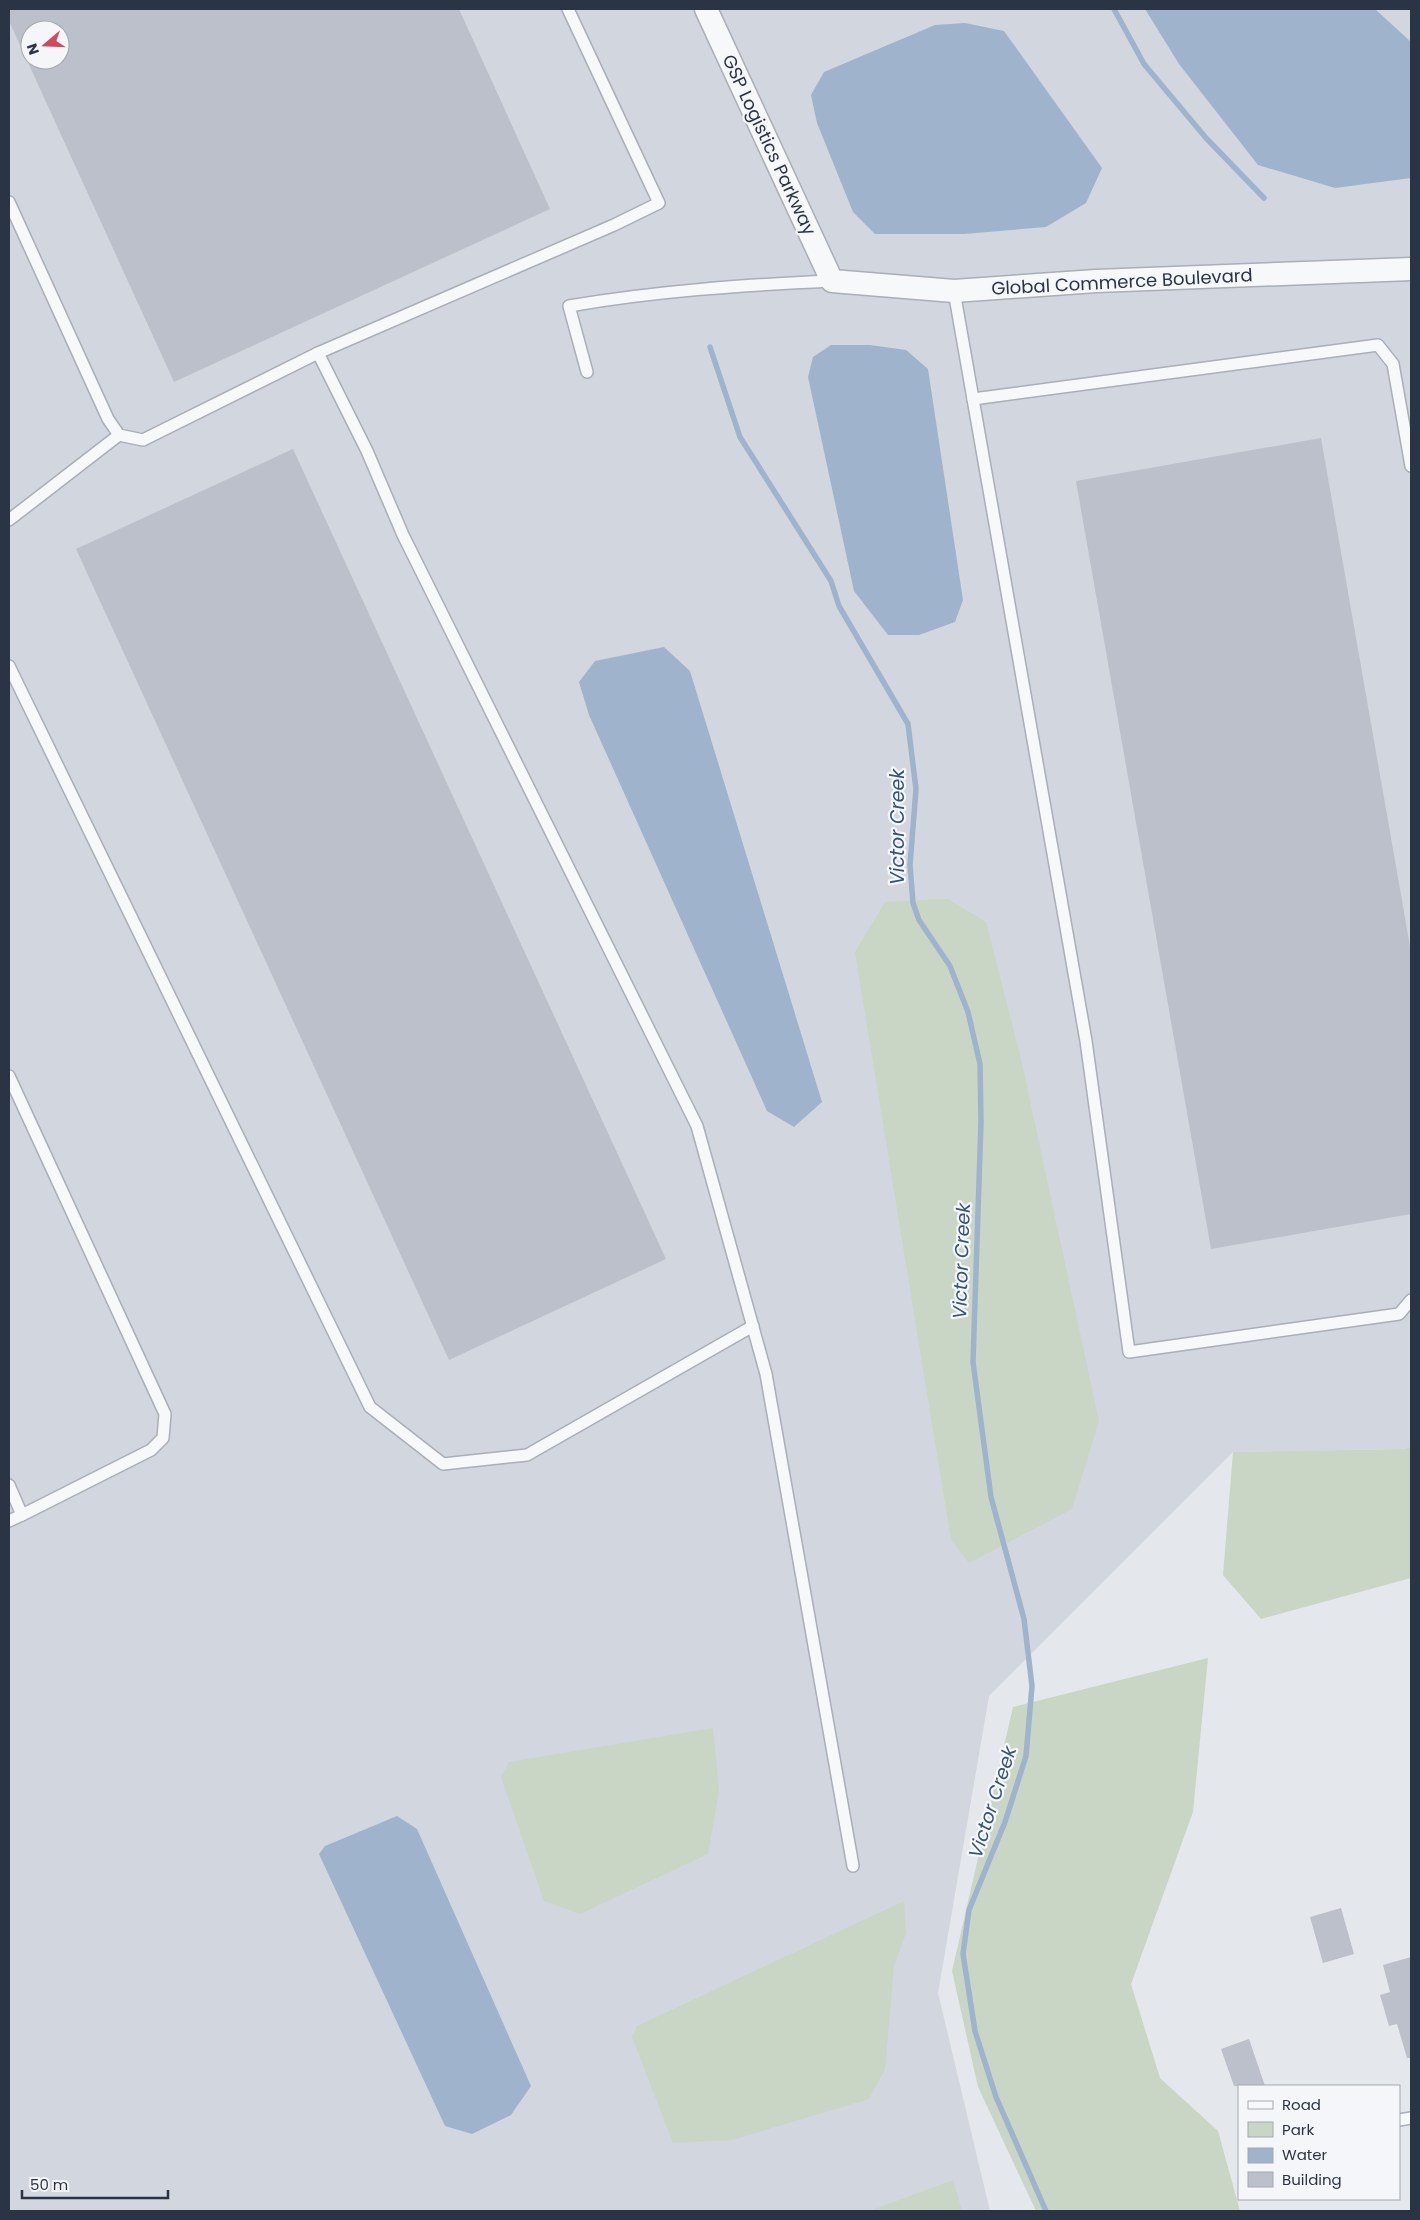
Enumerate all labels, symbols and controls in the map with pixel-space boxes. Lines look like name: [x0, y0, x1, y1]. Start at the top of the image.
north arrow: [20, 20, 70, 70]
text: N: [22, 41, 44, 57]
street label: GSP Logistics Parkway: [717, 50, 822, 239]
street label: Global Commerce Boulevard: [991, 262, 1253, 301]
water label: Victor Creek: [884, 768, 911, 885]
water label: Victor Creek: [946, 1201, 977, 1319]
water label: Victor Creek: [962, 1742, 1024, 1861]
legend: [1238, 2085, 1400, 2200]
text: Road: [1282, 2094, 1321, 2115]
text: Park: [1282, 2119, 1314, 2140]
text: Water: [1282, 2144, 1328, 2165]
scale bar: [22, 2168, 169, 2200]
text: Building: [1282, 2169, 1342, 2190]
text: 50 m: [30, 2174, 68, 2195]

